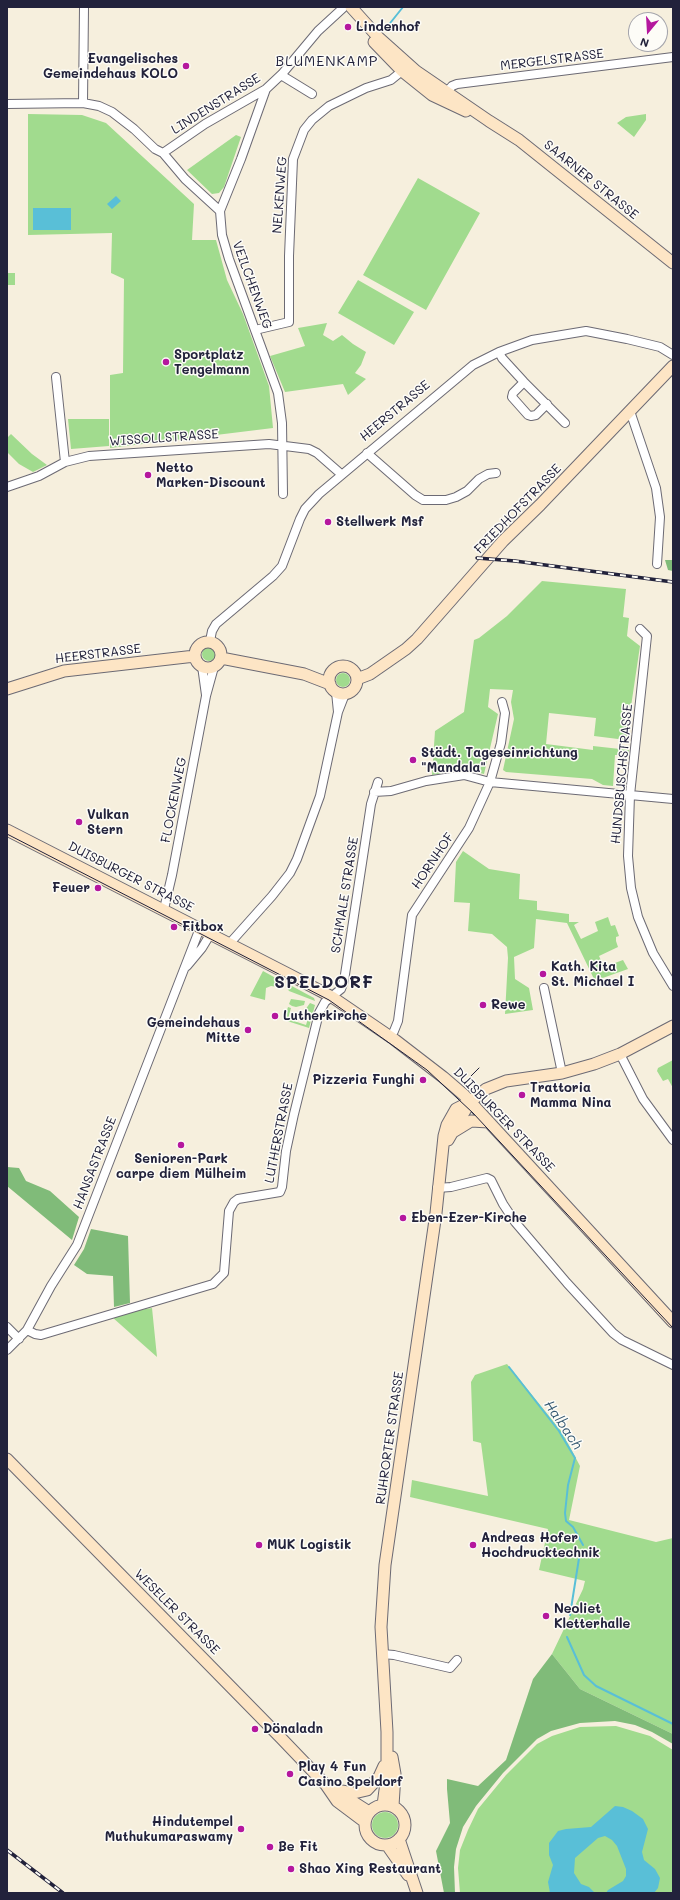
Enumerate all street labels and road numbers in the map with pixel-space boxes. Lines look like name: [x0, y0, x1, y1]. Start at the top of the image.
street label: MERGELSTRASSE: [499, 46, 605, 74]
street label: LINDENSTRASSE: [169, 70, 263, 138]
street label: SAARNER STRASSE: [541, 137, 641, 223]
street label: NELKENWEG: [270, 156, 290, 234]
street label: VEILCHENWEG: [229, 239, 275, 331]
street label: HEERSTRASSE: [357, 377, 433, 445]
street label: WISSOLLSTRASSE: [109, 426, 219, 450]
street label: FRIEDHOFSTRASSE: [471, 461, 565, 557]
street label: HEERSTRASSE: [54, 641, 142, 667]
street label: HUNDSBUSCHSTRASSE: [608, 703, 636, 845]
street label: FLOCKENWEG: [158, 756, 190, 844]
street label: HORNHOF: [409, 830, 457, 892]
street label: SCHMALE STRASSE: [328, 836, 362, 954]
street label: DUISBURGER STRASSE: [65, 838, 197, 916]
street label: DUISBURGER STRASSE: [450, 1065, 558, 1175]
street label: LUTHERSTRASSE: [262, 1082, 296, 1184]
street label: HANSASTRASSE: [70, 1114, 120, 1212]
street label: RUHRORTER STRASSE: [373, 1370, 407, 1506]
street label: WESELER STRASSE: [131, 1566, 223, 1658]

